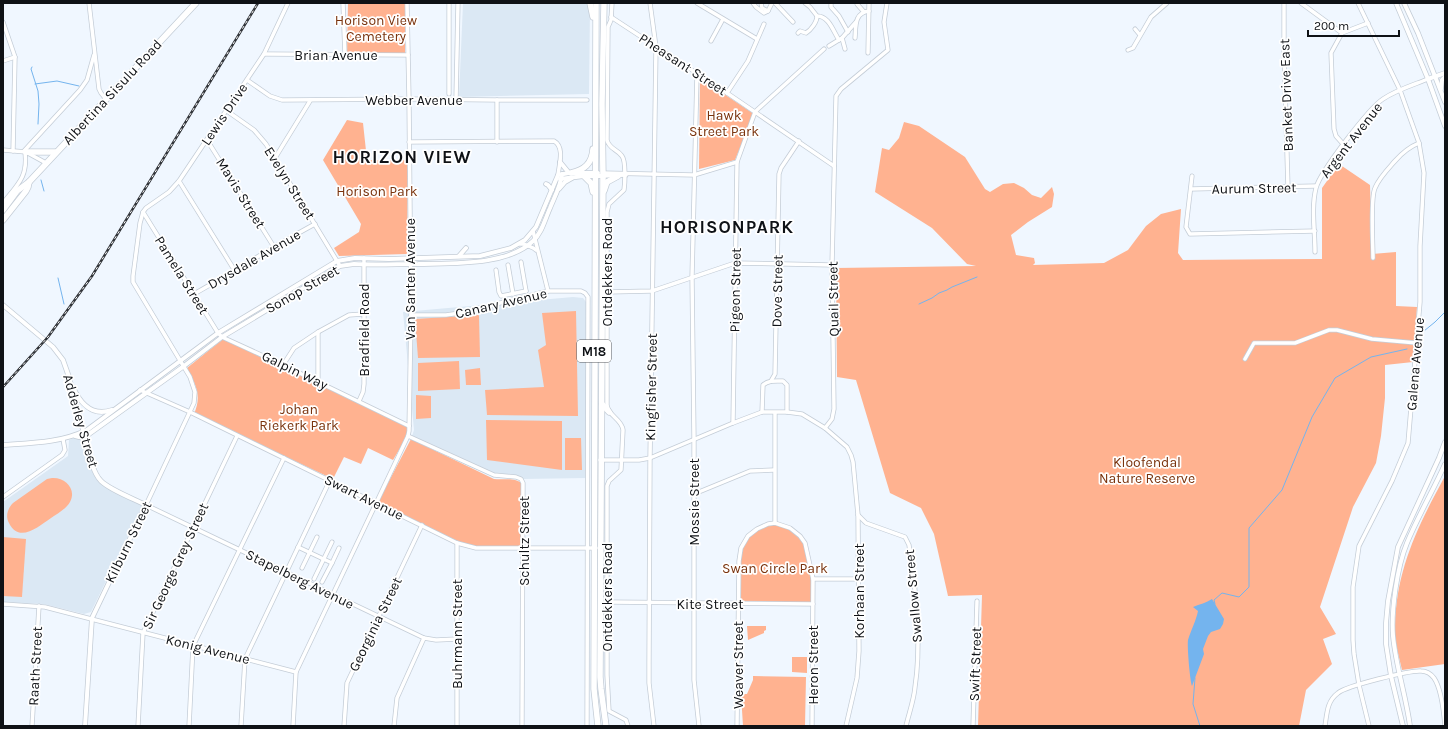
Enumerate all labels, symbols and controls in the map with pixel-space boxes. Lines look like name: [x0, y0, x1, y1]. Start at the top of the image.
park label: Horison View Cemetery: [335, 12, 417, 45]
scale bar: [1308, 12, 1399, 38]
text: 200 m: [1314, 19, 1349, 33]
street label: Pheasant Street: [635, 30, 730, 99]
street label: Albertina Sisulu Road: [59, 36, 166, 149]
street label: Banket Drive East: [1276, 38, 1297, 152]
street label: Brian Avenue: [294, 47, 378, 64]
street label: Lewis Drive: [197, 80, 251, 149]
street label: Webber Avenue: [365, 92, 463, 109]
street label: Argent Avenue: [1317, 99, 1386, 181]
park label: Hawk Street Park: [689, 107, 759, 140]
street label: Evelyn Street: [260, 144, 319, 223]
district label: HORIZON VIEW: [332, 146, 472, 168]
street label: Mavis Street: [212, 155, 269, 232]
street label: Aurum Street: [1211, 179, 1297, 198]
park label: Horison Park: [336, 183, 418, 200]
district label: HORISONPARK: [660, 216, 794, 238]
street label: Ontdekkers Road: [599, 217, 616, 327]
street label: Van Santen Avenue: [402, 218, 419, 340]
street label: Drysdale Avenue: [205, 226, 304, 293]
street label: Pamela Street: [151, 233, 212, 318]
street label: Pigeon Street: [726, 247, 745, 333]
street label: Dove Street: [768, 254, 787, 328]
street label: Quail Street: [824, 261, 843, 337]
street label: Sonop Street: [262, 262, 342, 317]
street label: Bradfield Road: [356, 283, 373, 377]
street label: Canary Avenue: [454, 285, 549, 322]
street label: Galena Avenue: [1403, 317, 1428, 411]
street label: Kingfisher Street: [642, 333, 661, 441]
road number: M18: [577, 340, 611, 362]
street label: Galpin Way: [259, 347, 331, 394]
street label: Adderley Street: [59, 373, 102, 470]
park label: Johan Riekerk Park: [259, 401, 339, 434]
park label: Kloofendal Nature Reserve: [1099, 454, 1195, 487]
street label: Mossie Street: [686, 458, 703, 546]
street label: Swart Avenue: [321, 471, 406, 524]
street label: Schultz Street: [516, 496, 533, 586]
street label: Kilburn Street: [101, 499, 156, 586]
street label: Sir George Grey Street: [139, 500, 212, 632]
street label: Ontdekkers Road: [599, 542, 616, 652]
street label: Korhaan Street: [851, 543, 868, 639]
street label: Stapelberg Avenue: [243, 546, 357, 613]
street label: Swallow Street: [901, 549, 926, 643]
park label: Swan Circle Park: [722, 560, 828, 577]
street label: Georginia Street: [345, 574, 406, 674]
street label: Buhrmann Street: [449, 579, 466, 689]
street label: Kite Street: [677, 596, 743, 613]
street label: Weaver Street: [730, 621, 747, 709]
street label: Heron Street: [805, 625, 822, 705]
street label: Raath Street: [25, 626, 46, 706]
street label: Swift Street: [966, 626, 985, 702]
street label: Konig Avenue: [164, 631, 252, 668]

